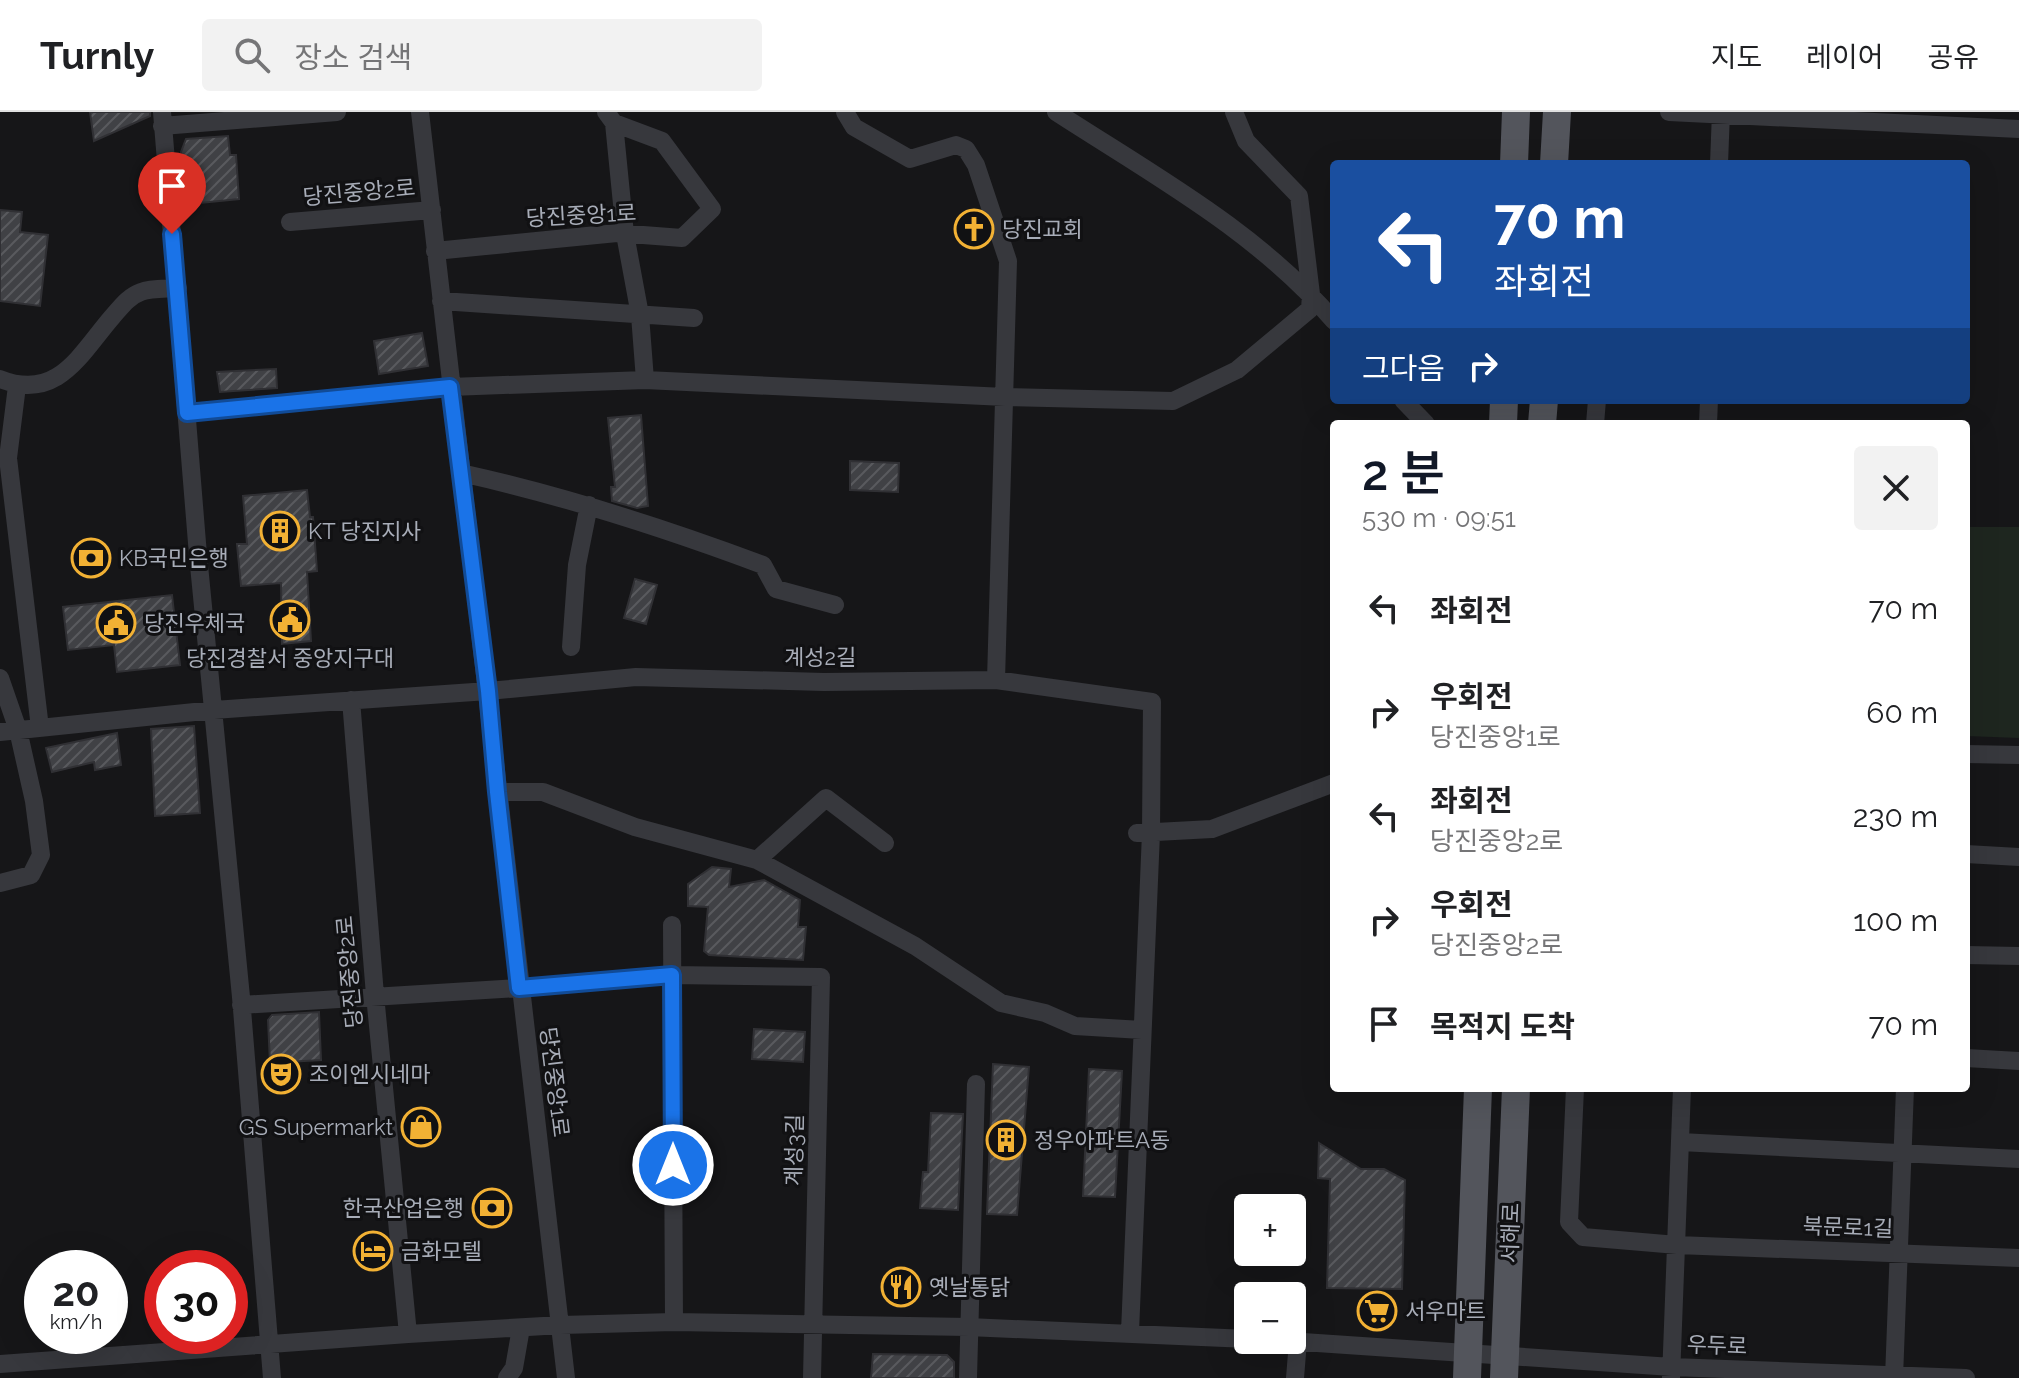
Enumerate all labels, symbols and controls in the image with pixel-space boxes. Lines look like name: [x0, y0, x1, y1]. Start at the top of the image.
search box: [202, 19, 762, 91]
text: Turnly: [40, 33, 154, 78]
icon: search: [230, 33, 274, 77]
text: 장소 검색: [294, 40, 412, 75]
text: 지도: [1711, 41, 1762, 74]
text: 레이어: [1806, 41, 1883, 74]
text: 공유: [1927, 41, 1979, 74]
pin: [138, 152, 206, 234]
icon: arrive: [150, 164, 194, 208]
street label: 당진중앙2로: [302, 174, 416, 210]
text: 70 m: [1494, 185, 1625, 251]
icon: left: [1362, 192, 1466, 296]
street label: 당진중앙1로: [525, 199, 637, 231]
church icon: 당진교회: [953, 208, 995, 250]
place label: 당진교회: [1002, 216, 1083, 242]
text: 좌회전: [1494, 260, 1593, 302]
icon: right: [1461, 344, 1505, 388]
text: 그다음: [1362, 351, 1445, 386]
text: 2 분: [1362, 445, 1444, 501]
button: close: [1854, 446, 1938, 530]
text: 530 m · 09:51: [1362, 503, 1516, 533]
building icon: KT 당진지사: [259, 510, 301, 552]
place label: KT 당진지사: [308, 518, 422, 544]
bank icon: KB국민은행: [70, 537, 112, 579]
place label: KB국민은행: [119, 545, 229, 571]
icon: left: [1362, 586, 1406, 630]
text: 70 m: [1868, 591, 1938, 626]
text: 좌회전: [1430, 593, 1513, 628]
public building icon: 당진경찰서 중앙지구대: [269, 599, 311, 641]
public building icon: 당진우체국: [95, 602, 137, 644]
place label: 당진우체국: [144, 610, 245, 636]
street label: 계성2길: [784, 644, 856, 670]
place label: 당진경찰서 중앙지구대: [186, 645, 394, 671]
text: 우회전: [1430, 679, 1513, 714]
icon: right: [1362, 690, 1406, 734]
text: 60 m: [1866, 695, 1938, 730]
text: 당진중앙1로: [1430, 722, 1561, 752]
text: 좌회전: [1430, 783, 1513, 818]
icon: left: [1362, 794, 1406, 838]
text: 230 m: [1853, 799, 1938, 834]
text: 당진중앙2로: [1430, 826, 1563, 856]
text: 우회전: [1430, 887, 1513, 922]
icon: right: [1362, 898, 1406, 942]
text: 100 m: [1853, 903, 1938, 938]
street label: 당진중앙2로: [331, 915, 367, 1029]
text: 당진중앙2로: [1430, 930, 1563, 960]
icon: arrive: [1362, 1002, 1406, 1046]
text: 70 m: [1868, 1007, 1938, 1042]
text: 목적지 도착: [1430, 1009, 1575, 1044]
street label: 당진중앙1로: [535, 1026, 575, 1138]
theatre icon: 조이엔시네마: [260, 1053, 302, 1095]
place label: 조이엔시네마: [309, 1061, 430, 1087]
shop icon: GS Supermarkt: [400, 1106, 442, 1148]
place label: GS Supermarkt: [239, 1114, 394, 1140]
street label: 계성3길: [780, 1114, 808, 1186]
building icon: 정우아파트A동: [985, 1119, 1027, 1161]
position arrow: [631, 1123, 715, 1207]
place label: 정우아파트A동: [1034, 1127, 1170, 1153]
bank icon: 한국산업은행: [471, 1187, 513, 1229]
map controls: [1234, 1194, 1306, 1354]
button: +: [1234, 1194, 1306, 1266]
place label: 한국산업은행: [343, 1195, 464, 1221]
street label: 서해로: [1496, 1202, 1524, 1264]
street label: 북문로1길: [1802, 1212, 1894, 1242]
hotel icon: 금화모텔: [352, 1230, 394, 1272]
place label: 금화모텔: [401, 1238, 482, 1264]
speed limit sign: 30: [144, 1250, 248, 1354]
restaurant icon: 옛날통닭: [880, 1266, 922, 1308]
text: 20: [52, 1268, 100, 1315]
place label: 옛날통닭: [929, 1274, 1010, 1300]
button: −: [1234, 1282, 1306, 1354]
supermarket icon: 서우마트: [1356, 1290, 1398, 1332]
place label: 서우마트: [1405, 1298, 1486, 1324]
text: km/h: [50, 1310, 102, 1334]
street label: 우두로: [1686, 1331, 1748, 1359]

